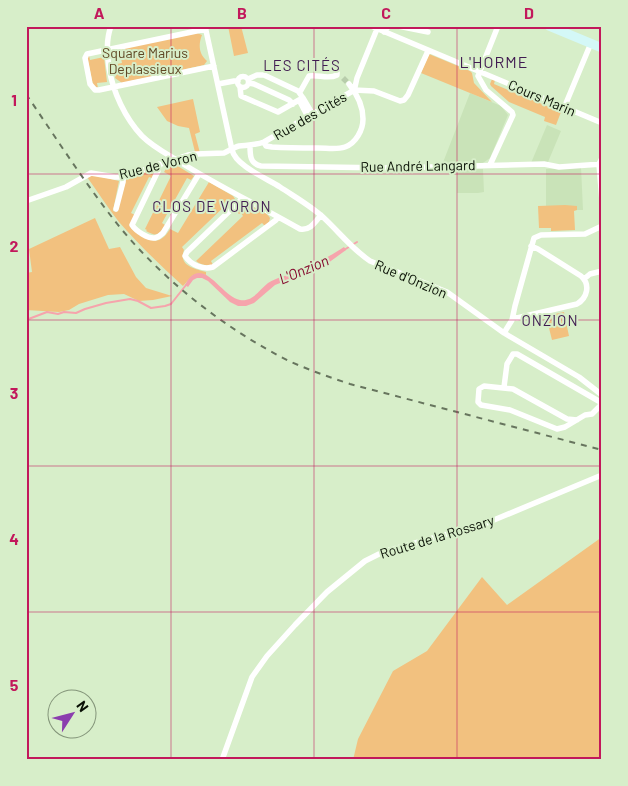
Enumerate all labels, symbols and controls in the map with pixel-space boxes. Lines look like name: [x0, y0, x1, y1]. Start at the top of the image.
text: A: [94, 3, 105, 22]
text: B: [237, 3, 247, 22]
text: C: [381, 3, 391, 22]
text: D: [524, 3, 534, 22]
park label: Square Marius Deplassieux: [102, 44, 188, 77]
district label: L'HORME: [460, 52, 528, 71]
district label: LES CITÉS: [263, 56, 341, 74]
street label: Cours Marin: [506, 76, 578, 119]
street label: Rue des Cités: [270, 88, 350, 143]
text: 1: [11, 90, 17, 109]
street label: Rue de Voron: [117, 147, 199, 182]
street label: Rue André Langard: [360, 156, 476, 175]
district label: CLOS DE VORON: [152, 197, 272, 215]
text: 2: [10, 236, 19, 255]
water label: L'Onzion: [276, 250, 331, 288]
street label: Rue d'Onzion: [372, 256, 450, 301]
district label: ONZION: [521, 311, 579, 329]
text: 3: [10, 383, 18, 402]
street label: Route de la Rossary: [378, 511, 496, 562]
text: 4: [9, 529, 19, 548]
text: 5: [10, 675, 19, 694]
north arrow: [48, 688, 98, 738]
text: N: [73, 697, 93, 715]

